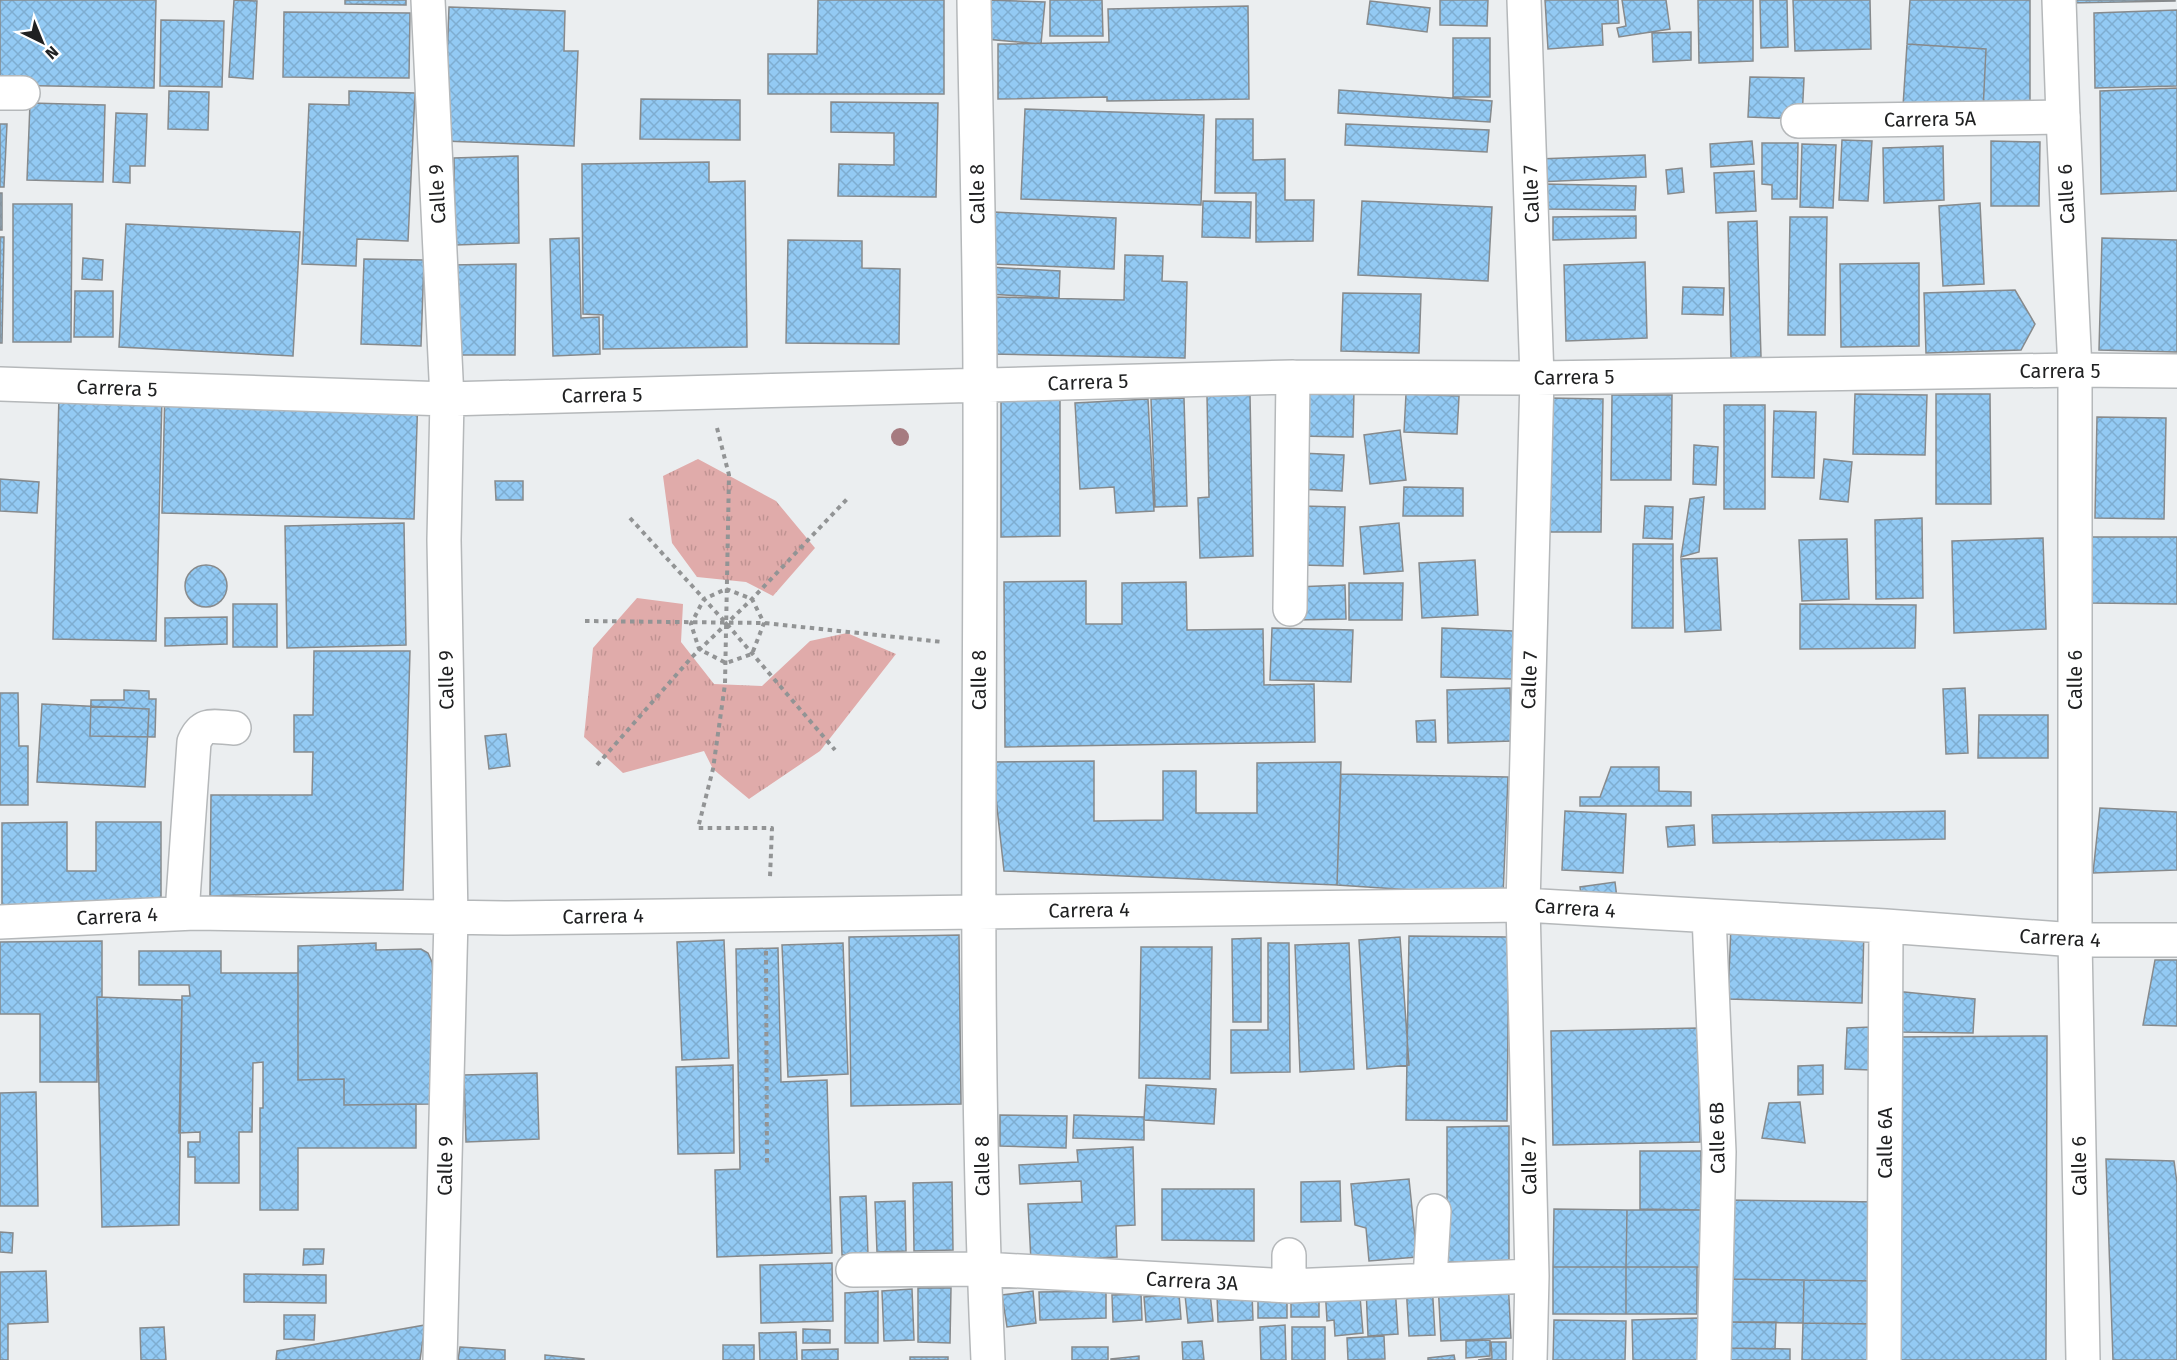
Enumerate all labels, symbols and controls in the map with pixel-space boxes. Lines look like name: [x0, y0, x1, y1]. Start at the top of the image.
north arrow: [12, 12, 72, 72]
text: N: [42, 42, 62, 63]
street label: Carrera 5A: [1884, 106, 1977, 132]
street label: Calle 9: [423, 163, 451, 225]
street label: Calle 6: [2052, 163, 2080, 225]
street label: Calle 8: [964, 164, 990, 224]
street label: Calle 7: [1518, 164, 1544, 224]
street label: Carrera 5: [2020, 359, 2100, 383]
street label: Carrera 5: [1533, 364, 1615, 390]
street label: Carrera 5: [1047, 369, 1129, 395]
street label: Carrera 5: [76, 375, 158, 401]
street label: Carrera 5: [561, 382, 643, 408]
street label: Calle 9: [433, 650, 459, 710]
street label: Calle 8: [967, 650, 991, 710]
street label: Calle 7: [1516, 650, 1542, 710]
street label: Calle 6: [2063, 650, 2087, 710]
street label: Carrera 4: [1534, 893, 1617, 923]
street label: Carrera 4: [1048, 897, 1130, 923]
street label: Carrera 4: [76, 902, 159, 930]
street label: Carrera 4: [562, 903, 644, 929]
street label: Carrera 4: [2019, 924, 2102, 952]
street label: Calle 6B: [1704, 1102, 1730, 1174]
street label: Calle 6A: [1873, 1107, 1897, 1179]
street label: Calle 9: [432, 1136, 458, 1196]
street label: Calle 8: [969, 1136, 995, 1196]
street label: Calle 7: [1516, 1136, 1542, 1195]
street label: Calle 6: [2066, 1136, 2092, 1196]
street label: Carrera 3A: [1145, 1267, 1239, 1295]

